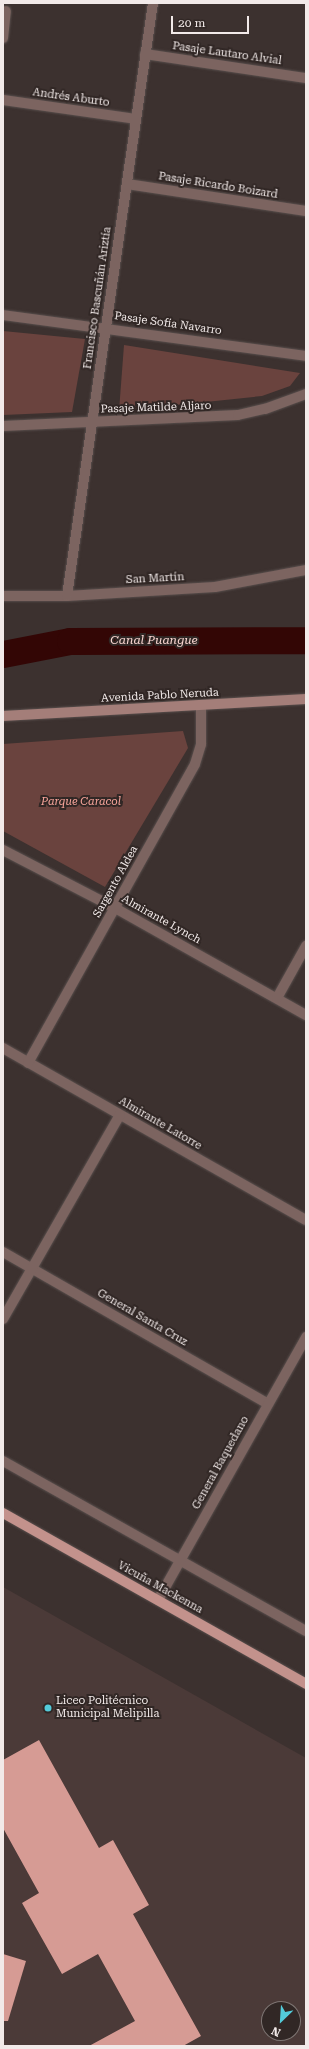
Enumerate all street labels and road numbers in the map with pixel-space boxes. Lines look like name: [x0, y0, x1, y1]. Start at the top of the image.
street label: Pasaje Lautaro Alvial: [172, 40, 282, 68]
street label: Andrés Aburto: [32, 86, 110, 110]
street label: Pasaje Ricardo Boizard: [157, 170, 279, 202]
street label: Francisco Bascuñán Ariztía: [81, 226, 115, 370]
street label: Pasaje Sofía Navarro: [113, 310, 223, 338]
street label: Pasaje Matilde Aljaro: [100, 399, 212, 417]
street label: San Martín: [125, 571, 185, 587]
street label: Avenida Pablo Neruda: [101, 686, 219, 706]
street label: Sargento Aldea: [91, 844, 141, 920]
street label: Almirante Lynch: [119, 893, 203, 947]
street label: Almirante Latorre: [116, 1095, 204, 1153]
street label: General Santa Cruz: [95, 1287, 189, 1349]
street label: General Baquedano: [190, 1414, 252, 1512]
street label: Vicuña Mackenna: [115, 1559, 205, 1617]

